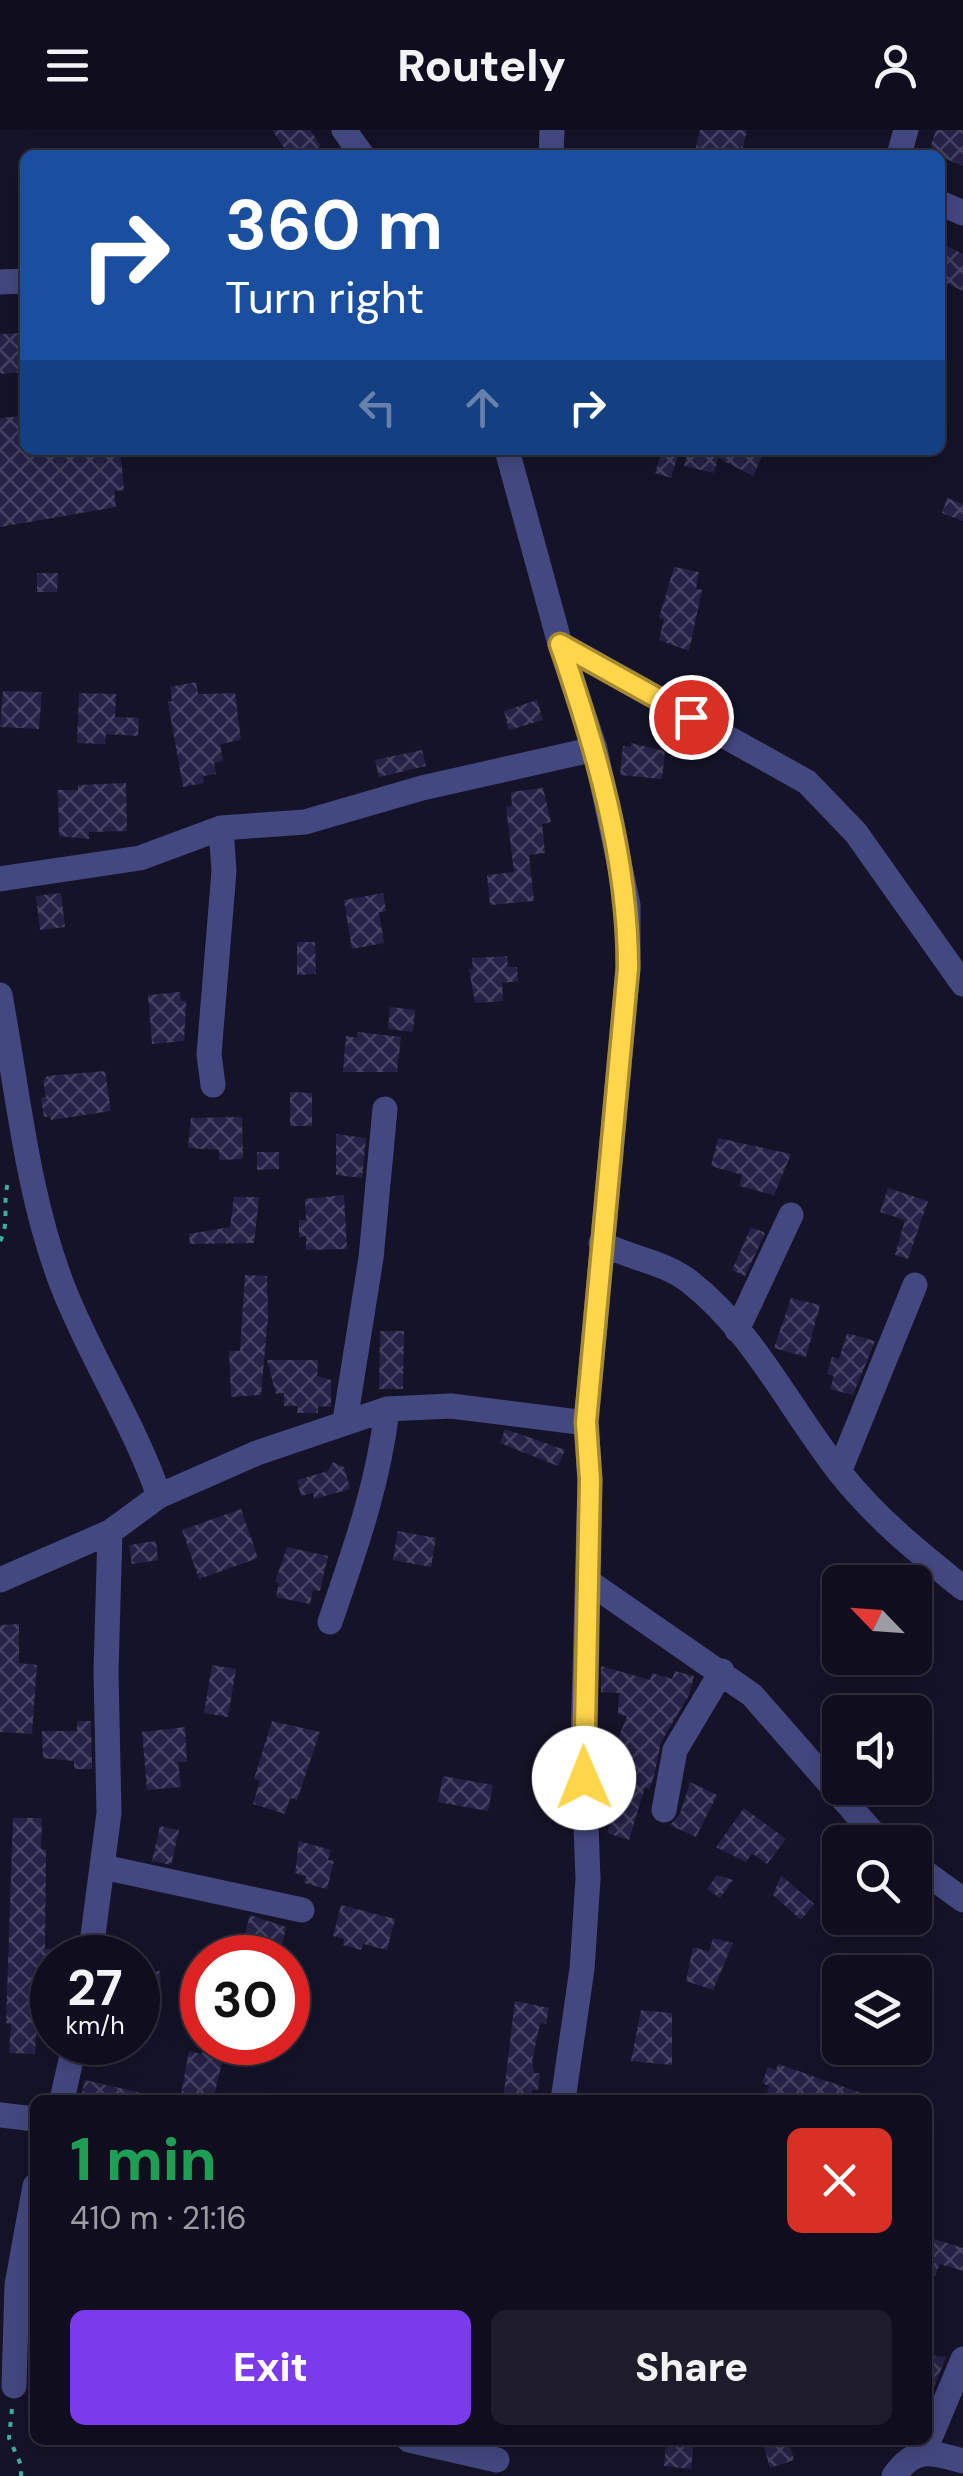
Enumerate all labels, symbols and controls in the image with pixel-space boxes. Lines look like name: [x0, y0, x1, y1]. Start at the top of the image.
text: Routely: [397, 36, 566, 95]
icon: menu: [40, 38, 95, 93]
icon: person: [868, 38, 923, 93]
text: 360 m: [225, 180, 443, 271]
icon: right: [60, 190, 190, 320]
text: Turn right: [225, 268, 424, 327]
icon: left: [350, 380, 405, 435]
icon: ahead: [455, 380, 510, 435]
icon: right: [560, 380, 615, 435]
pin: [649, 675, 734, 760]
icon: arrive: [664, 690, 719, 745]
north arrow: [822, 1565, 932, 1675]
map controls: [822, 1565, 932, 2065]
button: sound: [822, 1695, 932, 1805]
position arrow: [532, 1726, 636, 1830]
button: search: [822, 1825, 932, 1935]
speed limit sign: 30: [180, 1935, 310, 2065]
text: 27: [67, 1955, 123, 2021]
button: layers: [822, 1955, 932, 2065]
text: km/h: [65, 2009, 125, 2042]
text: 1 min: [70, 2120, 217, 2199]
button: close: [787, 2128, 892, 2233]
text: 410 m · 21:16: [70, 2197, 247, 2239]
button: Exit: [70, 2310, 471, 2425]
button: Share: [491, 2310, 892, 2425]

